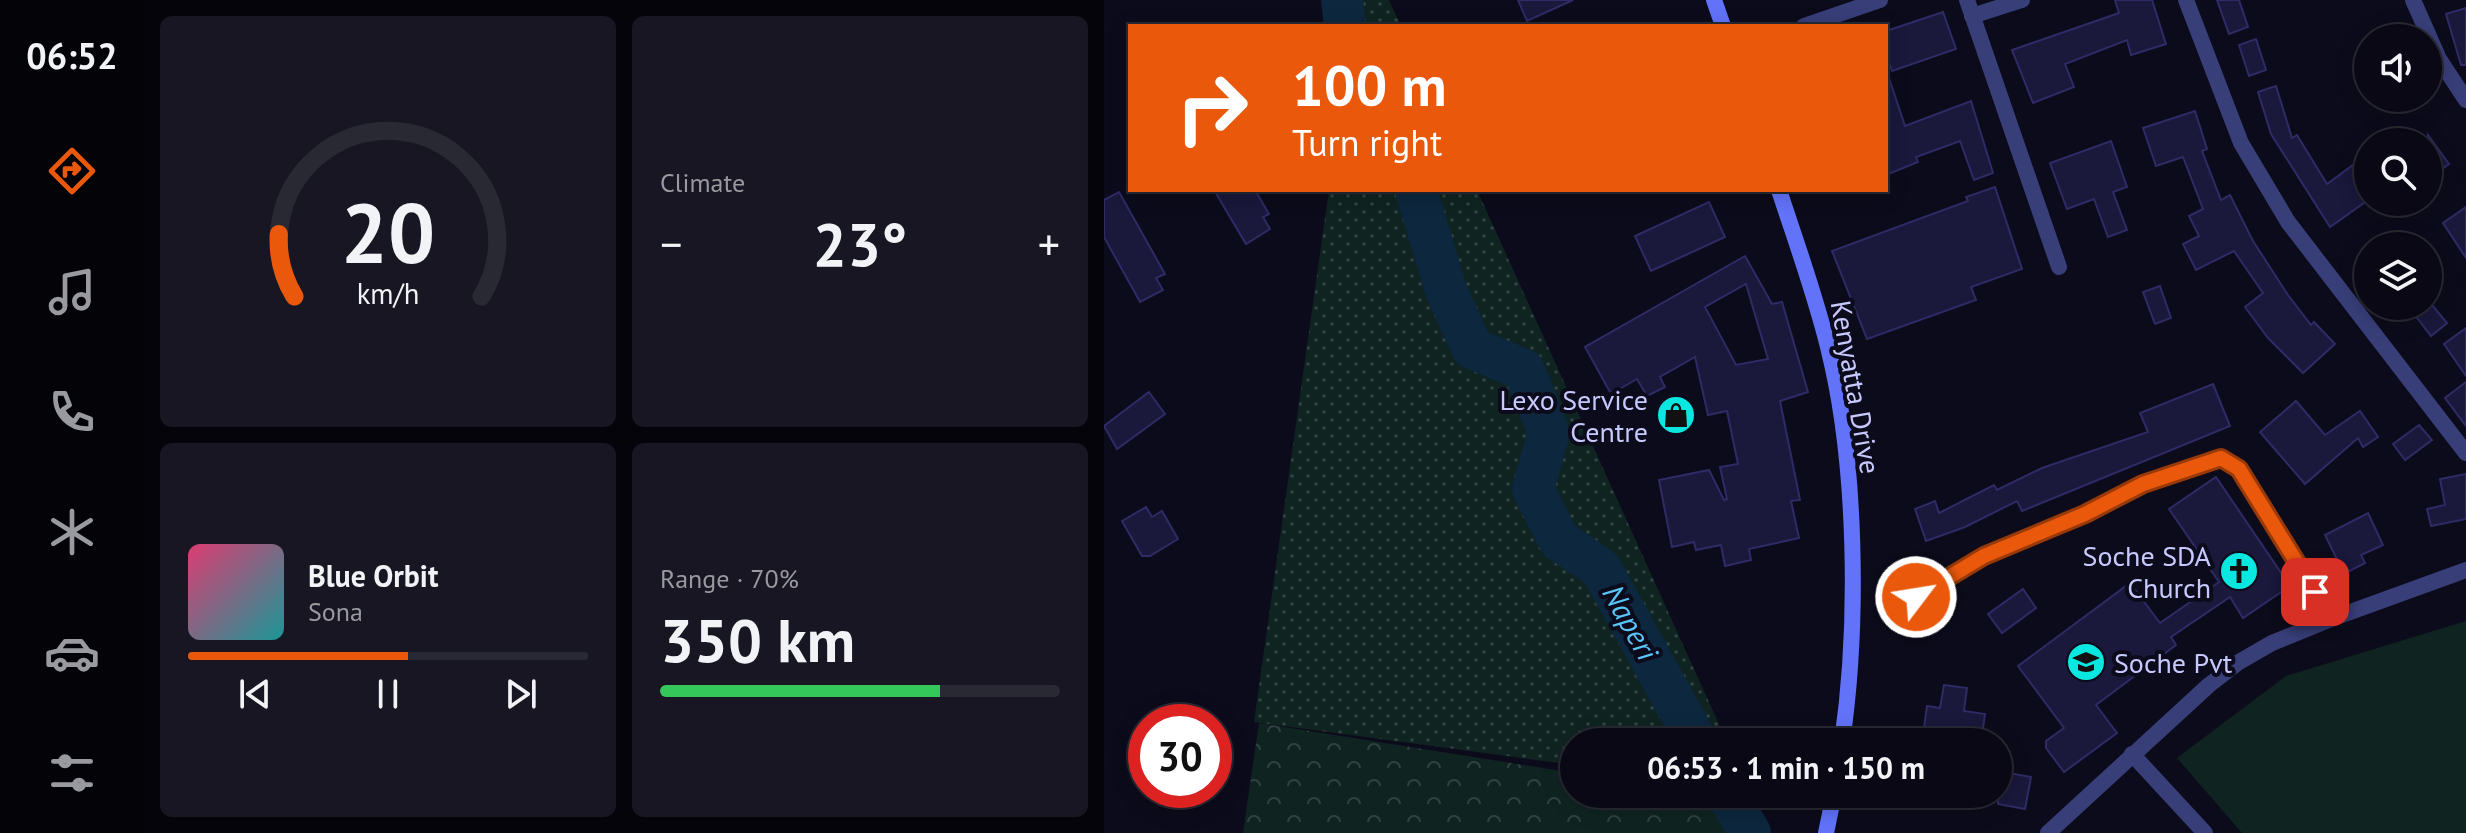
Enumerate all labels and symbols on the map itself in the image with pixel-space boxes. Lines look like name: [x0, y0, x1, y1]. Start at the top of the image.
street label: Kenyatta Drive: [1823, 297, 1889, 477]
place label: Lexo Service Centre: [1500, 381, 1648, 450]
shop icon: Lexo Service Centre: [1655, 394, 1697, 436]
place label: Soche SDA Church: [2083, 537, 2212, 606]
church icon: Soche SDA Church: [2218, 550, 2260, 592]
position arrow: [1874, 555, 1958, 639]
pin: [2281, 558, 2349, 626]
water label: Naperi: [1594, 577, 1668, 668]
school or university icon: Soche Pvt: [2065, 641, 2107, 683]
place label: Soche Pvt: [2114, 644, 2233, 681]
speed limit sign: 30: [1128, 704, 1232, 808]

